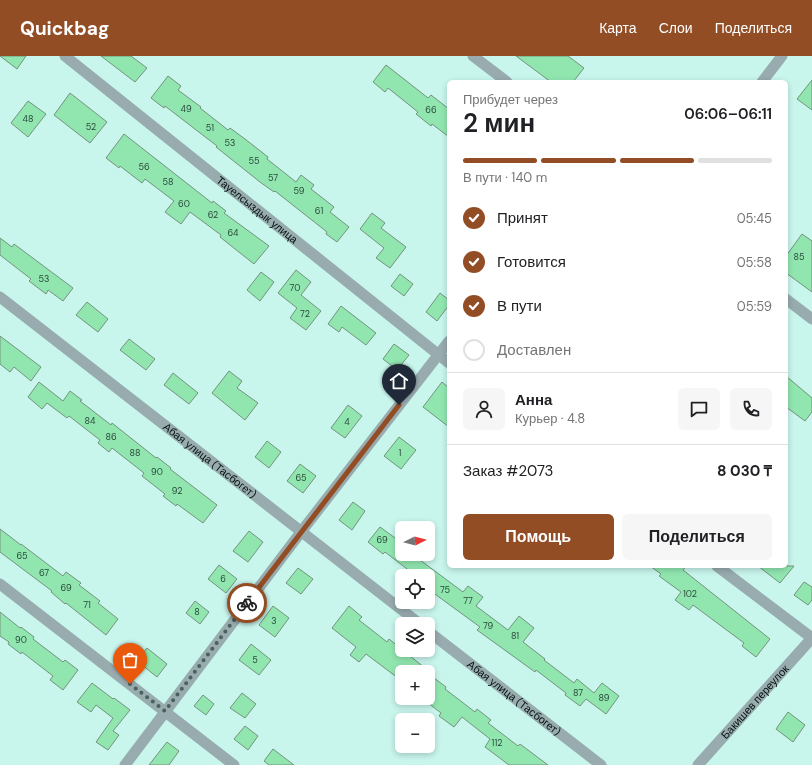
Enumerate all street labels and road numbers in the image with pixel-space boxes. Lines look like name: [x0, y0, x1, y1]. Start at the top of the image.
street label: Тауелсыздык улица: [214, 173, 301, 247]
street label: Абая улица (Тасбогет): [160, 420, 259, 501]
street label: Абая улица (Тасбогет): [465, 657, 564, 738]
street label: Бакишев переулок: [718, 662, 792, 742]

